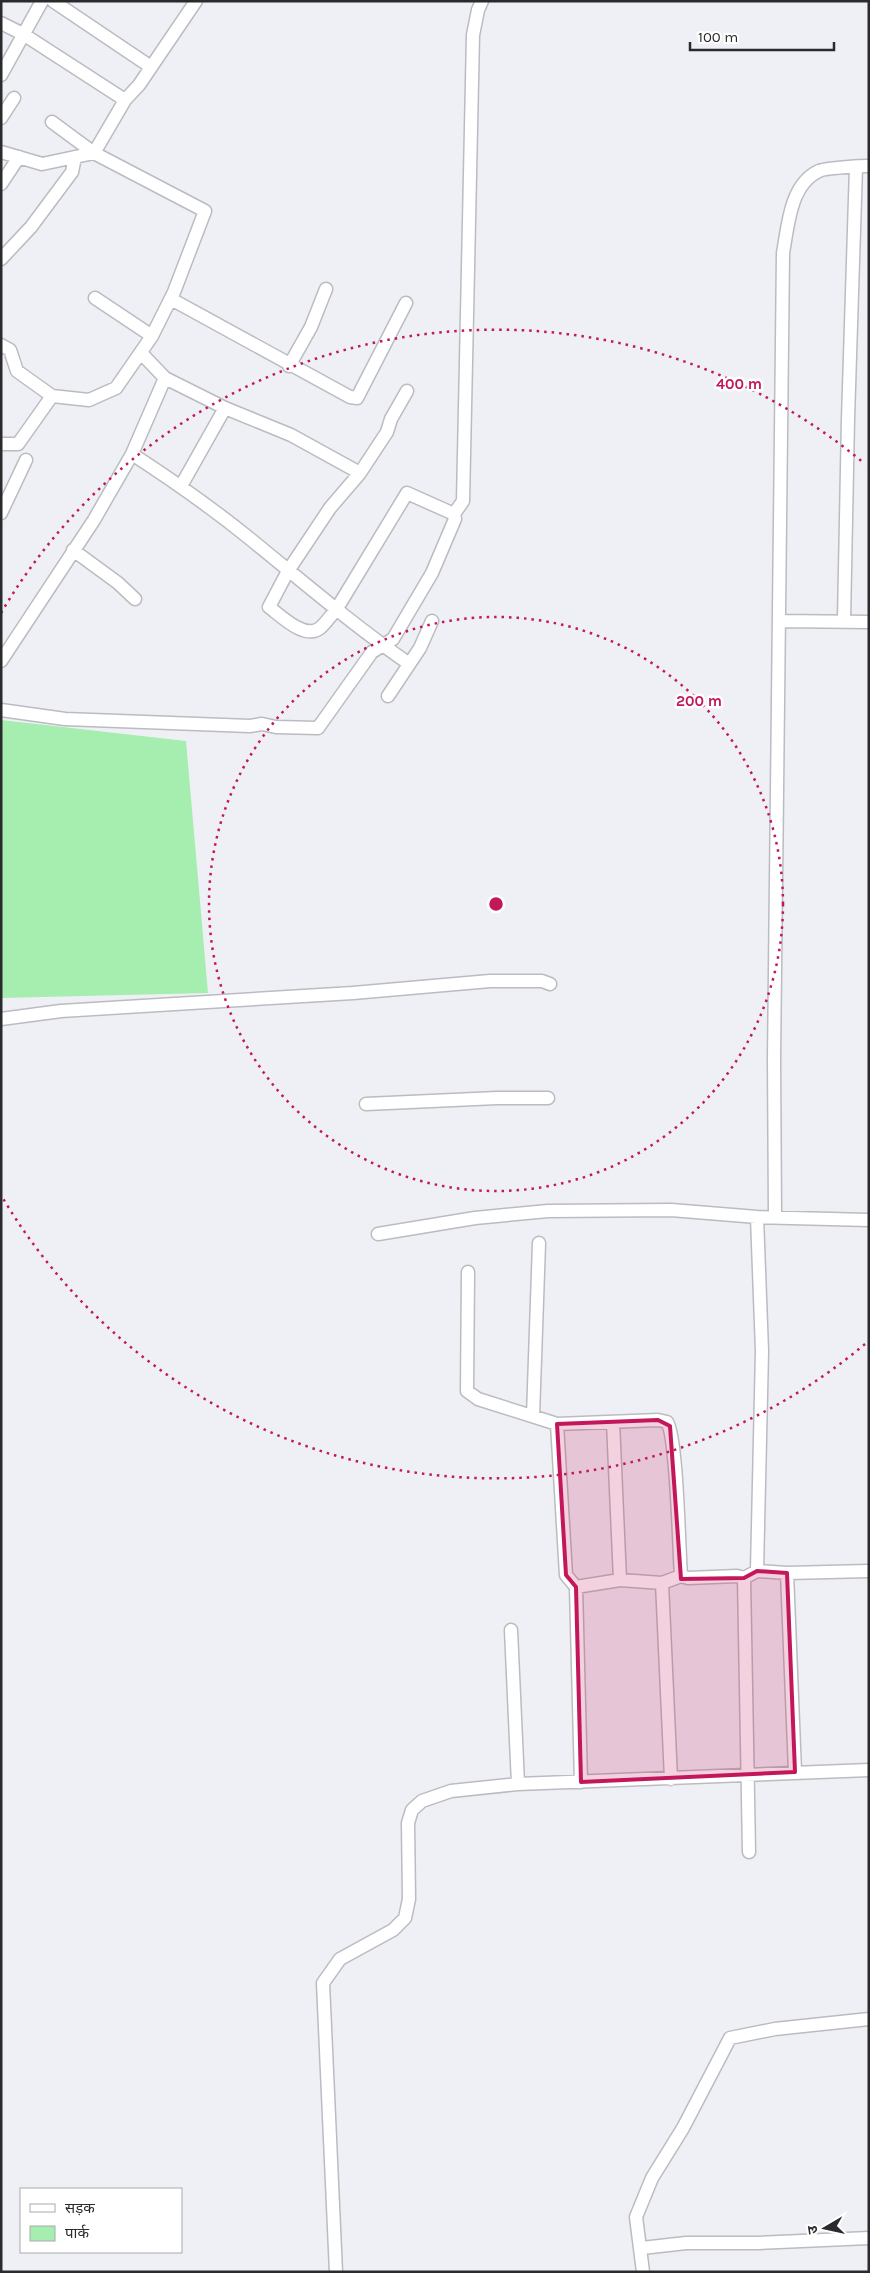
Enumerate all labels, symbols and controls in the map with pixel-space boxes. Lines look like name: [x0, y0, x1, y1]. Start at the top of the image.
scale bar: [690, 20, 834, 52]
text: 100 m: [698, 28, 738, 46]
text: 400 m: [716, 375, 762, 393]
text: 200 m: [676, 692, 722, 710]
centre of rings: [487, 895, 505, 913]
legend: [20, 2188, 182, 2253]
text: सड़क: [65, 2199, 95, 2217]
north arrow: [800, 2203, 850, 2253]
text: पार्क: [65, 2224, 89, 2242]
text: उ: [803, 2224, 822, 2235]

